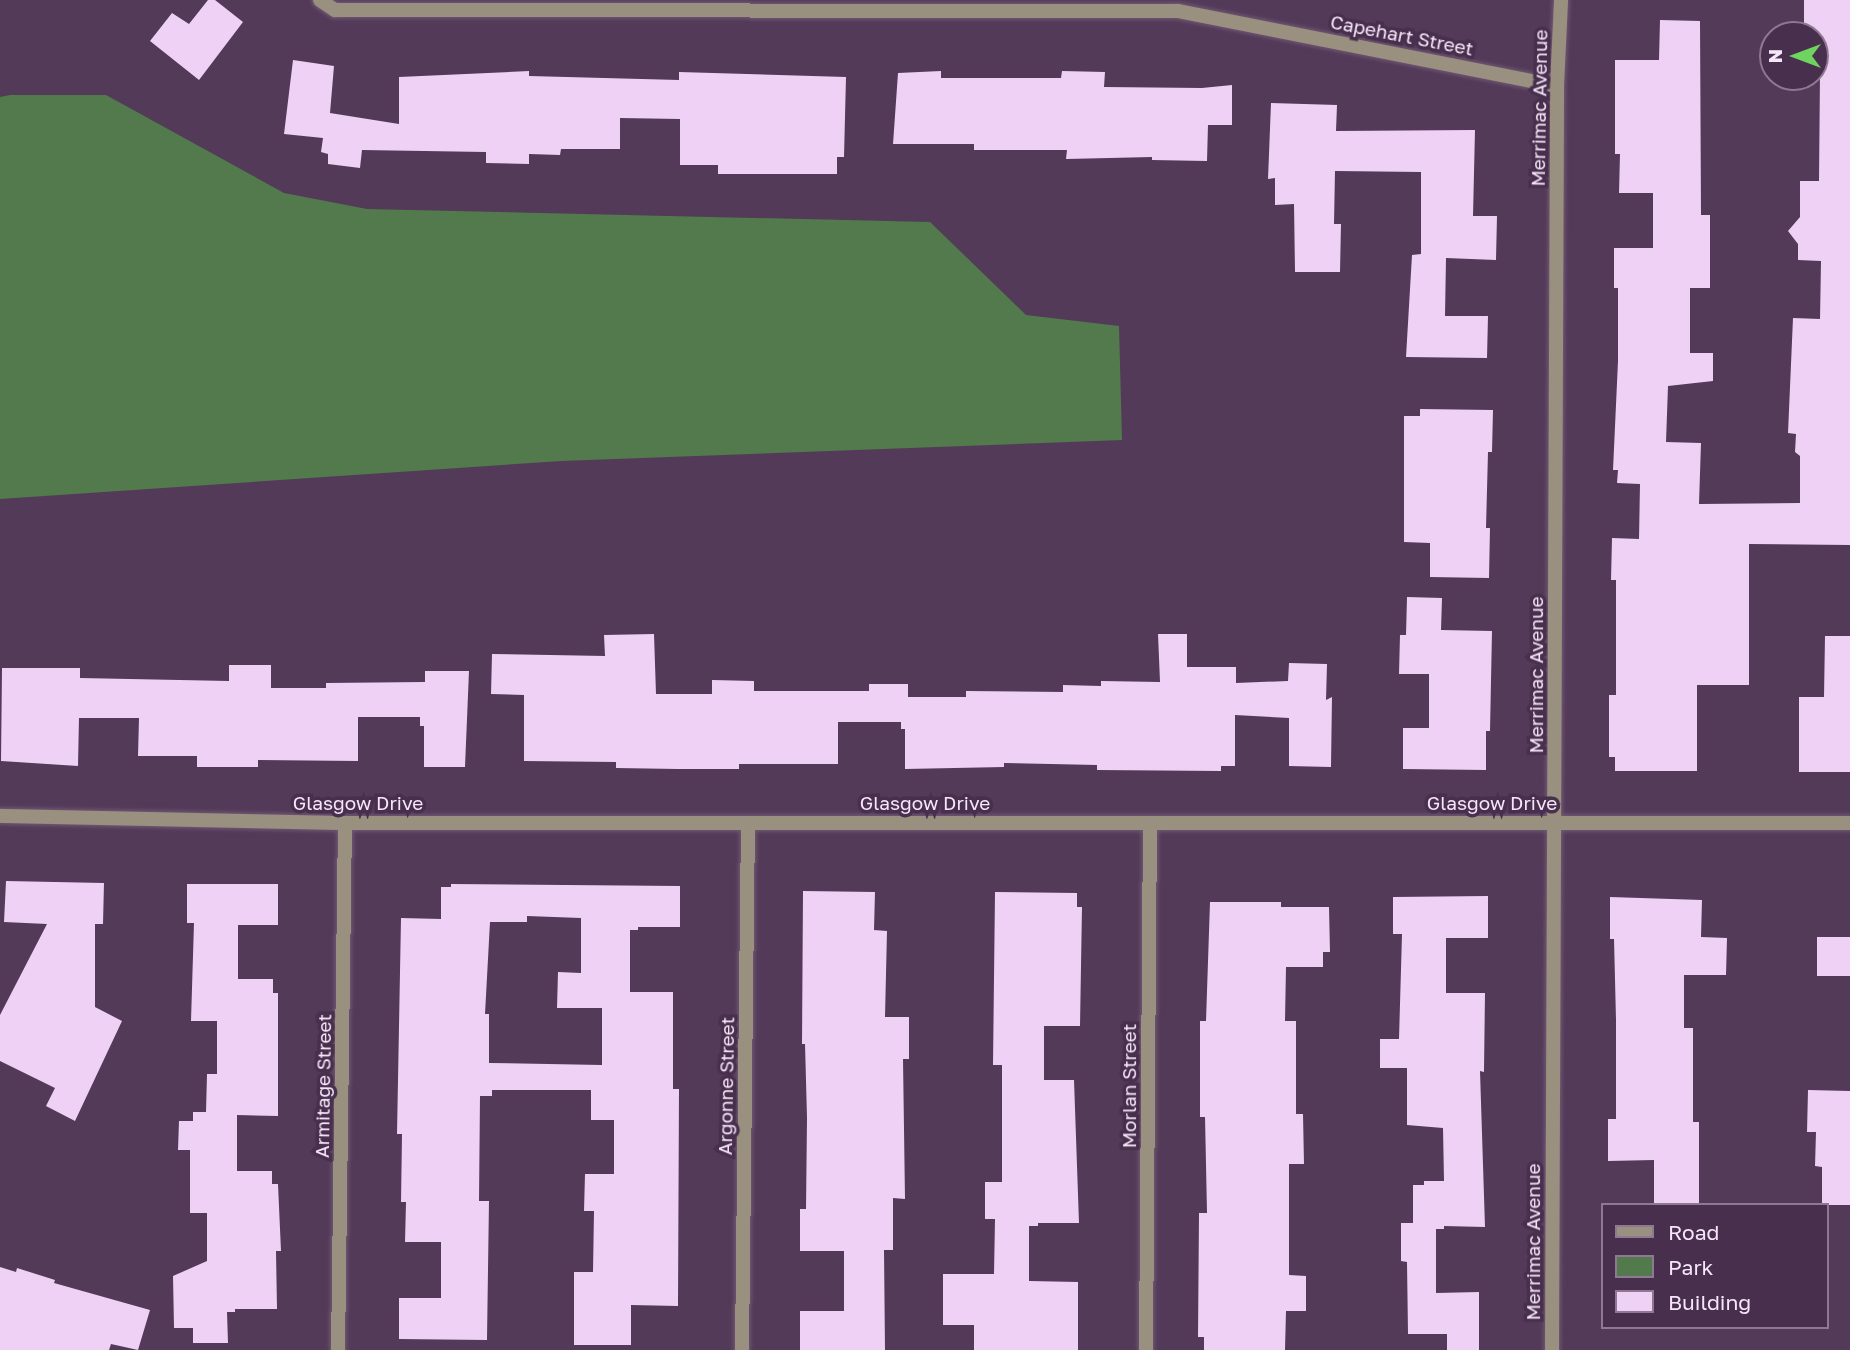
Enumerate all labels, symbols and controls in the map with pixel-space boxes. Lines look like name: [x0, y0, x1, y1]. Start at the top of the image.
street label: Capehart Street: [1329, 10, 1475, 60]
north arrow: [1759, 21, 1829, 91]
street label: Merrimac Avenue: [1526, 29, 1552, 187]
text: N: [1763, 49, 1786, 63]
street label: Merrimac Avenue: [1525, 597, 1547, 753]
street label: Glasgow Drive: [293, 792, 423, 814]
street label: Glasgow Drive: [860, 792, 990, 814]
street label: Glasgow Drive: [1427, 792, 1557, 814]
street label: Armitage Street: [310, 1014, 336, 1158]
street label: Argonne Street: [713, 1017, 739, 1155]
street label: Morlan Street: [1118, 1024, 1140, 1148]
street label: Merrimac Avenue: [1522, 1164, 1544, 1320]
legend: [1602, 1203, 1829, 1329]
text: Road: [1668, 1219, 1719, 1245]
text: Park: [1668, 1254, 1713, 1280]
text: Building: [1668, 1289, 1751, 1315]

